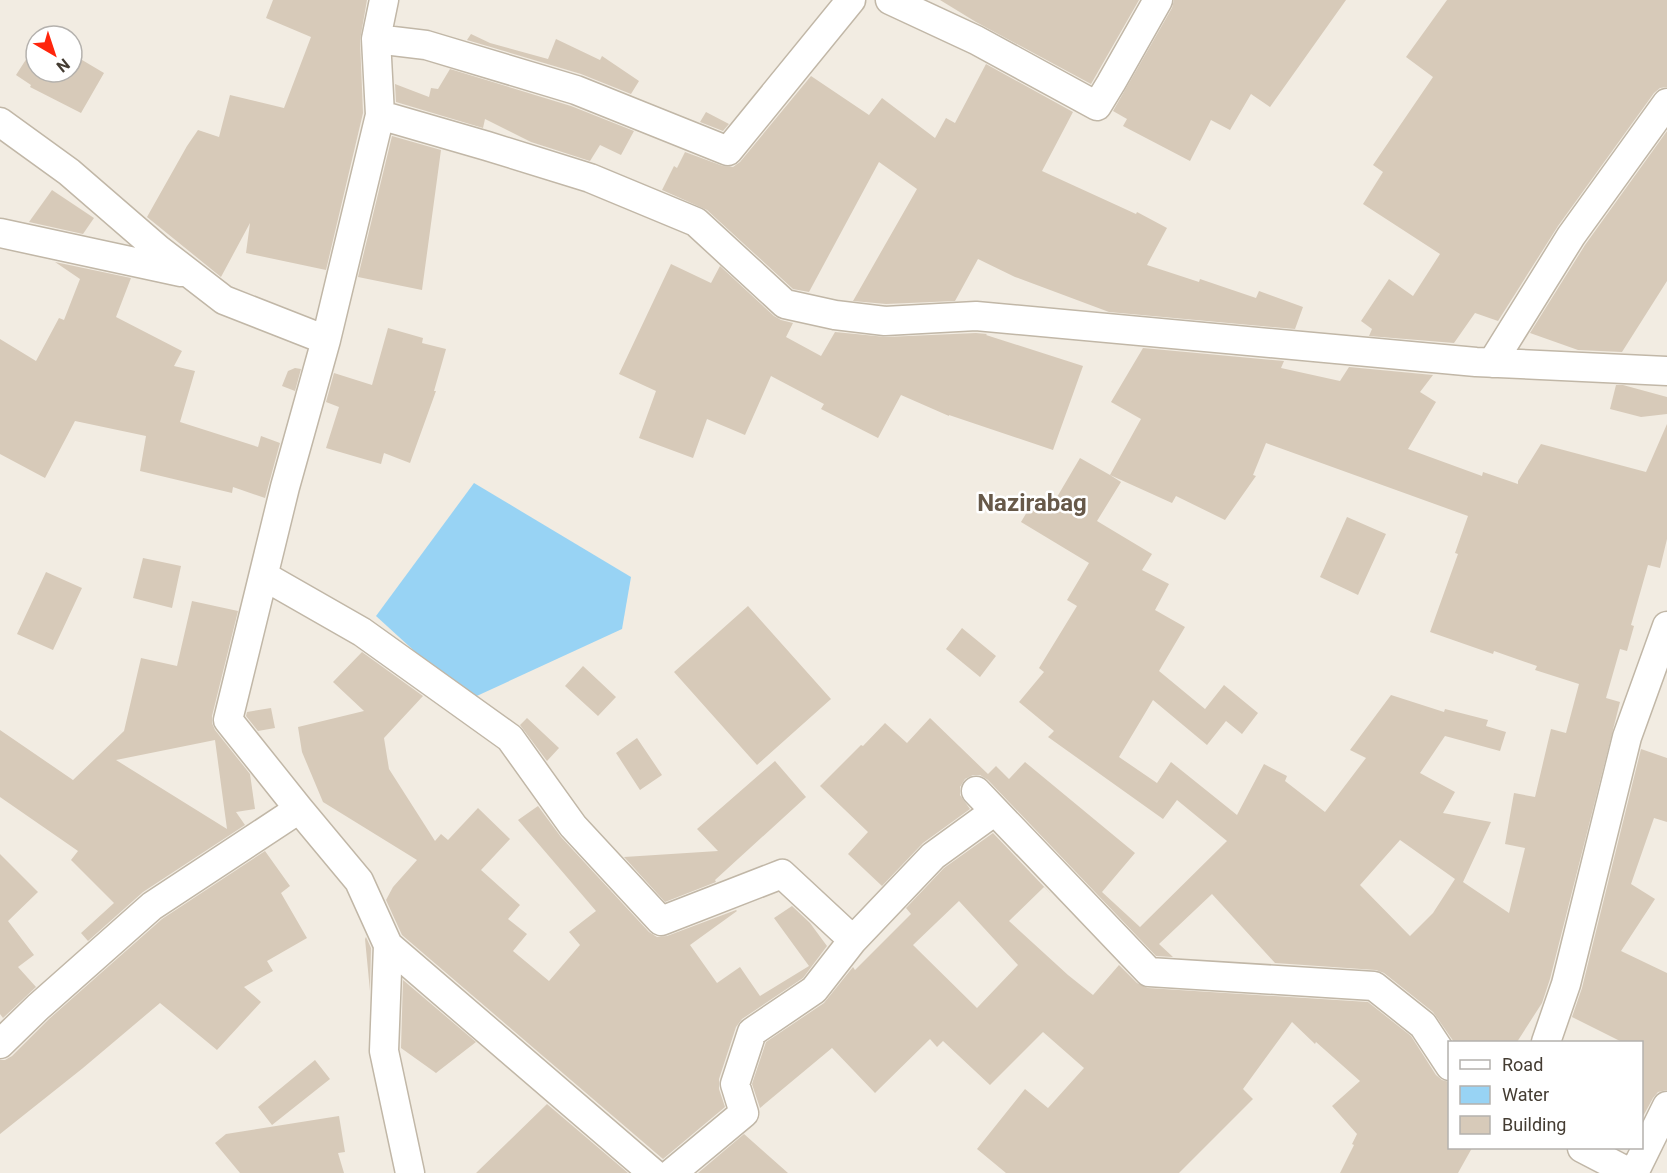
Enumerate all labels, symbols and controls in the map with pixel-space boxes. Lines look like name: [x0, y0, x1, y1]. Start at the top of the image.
north arrow: [24, 24, 84, 84]
text: N: [53, 54, 73, 76]
district label: Nazirabag: [977, 489, 1087, 517]
legend: [1448, 1041, 1643, 1149]
text: Road: [1502, 1054, 1543, 1075]
text: Water: [1502, 1084, 1549, 1105]
text: Building: [1502, 1114, 1566, 1135]

